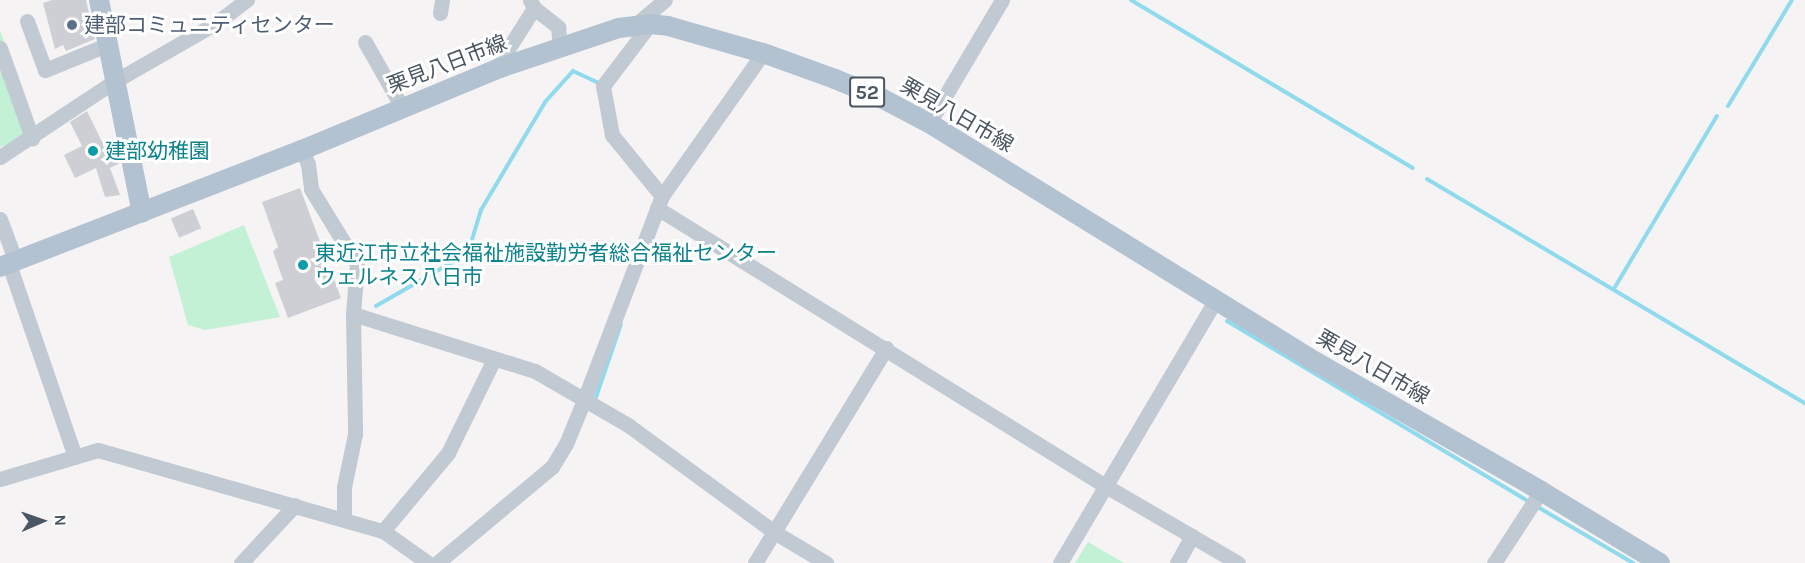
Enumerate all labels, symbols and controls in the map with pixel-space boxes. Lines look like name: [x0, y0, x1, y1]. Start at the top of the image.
place label: 建部コミュニティセンター: [84, 12, 336, 38]
marker: 建部コミュニティセンター: [65, 18, 79, 32]
street label: 栗見八日市線: [384, 30, 510, 98]
street label: 栗見八日市線: [896, 73, 1018, 157]
road number: 52: [849, 75, 885, 109]
place label: 建部幼稚園: [105, 138, 210, 164]
marker: 建部幼稚園: [86, 144, 100, 158]
place label: 東近江市立社会福祉施設勤労者総合福祉センター ウェルネス八日市: [315, 240, 777, 290]
marker: 東近江市立社会福祉施設勤労者総合福祉センター ウェルネス八日市: [296, 258, 310, 272]
street label: 栗見八日市線: [1312, 325, 1434, 409]
north arrow: [12, 491, 72, 551]
text: N: [51, 514, 70, 526]

